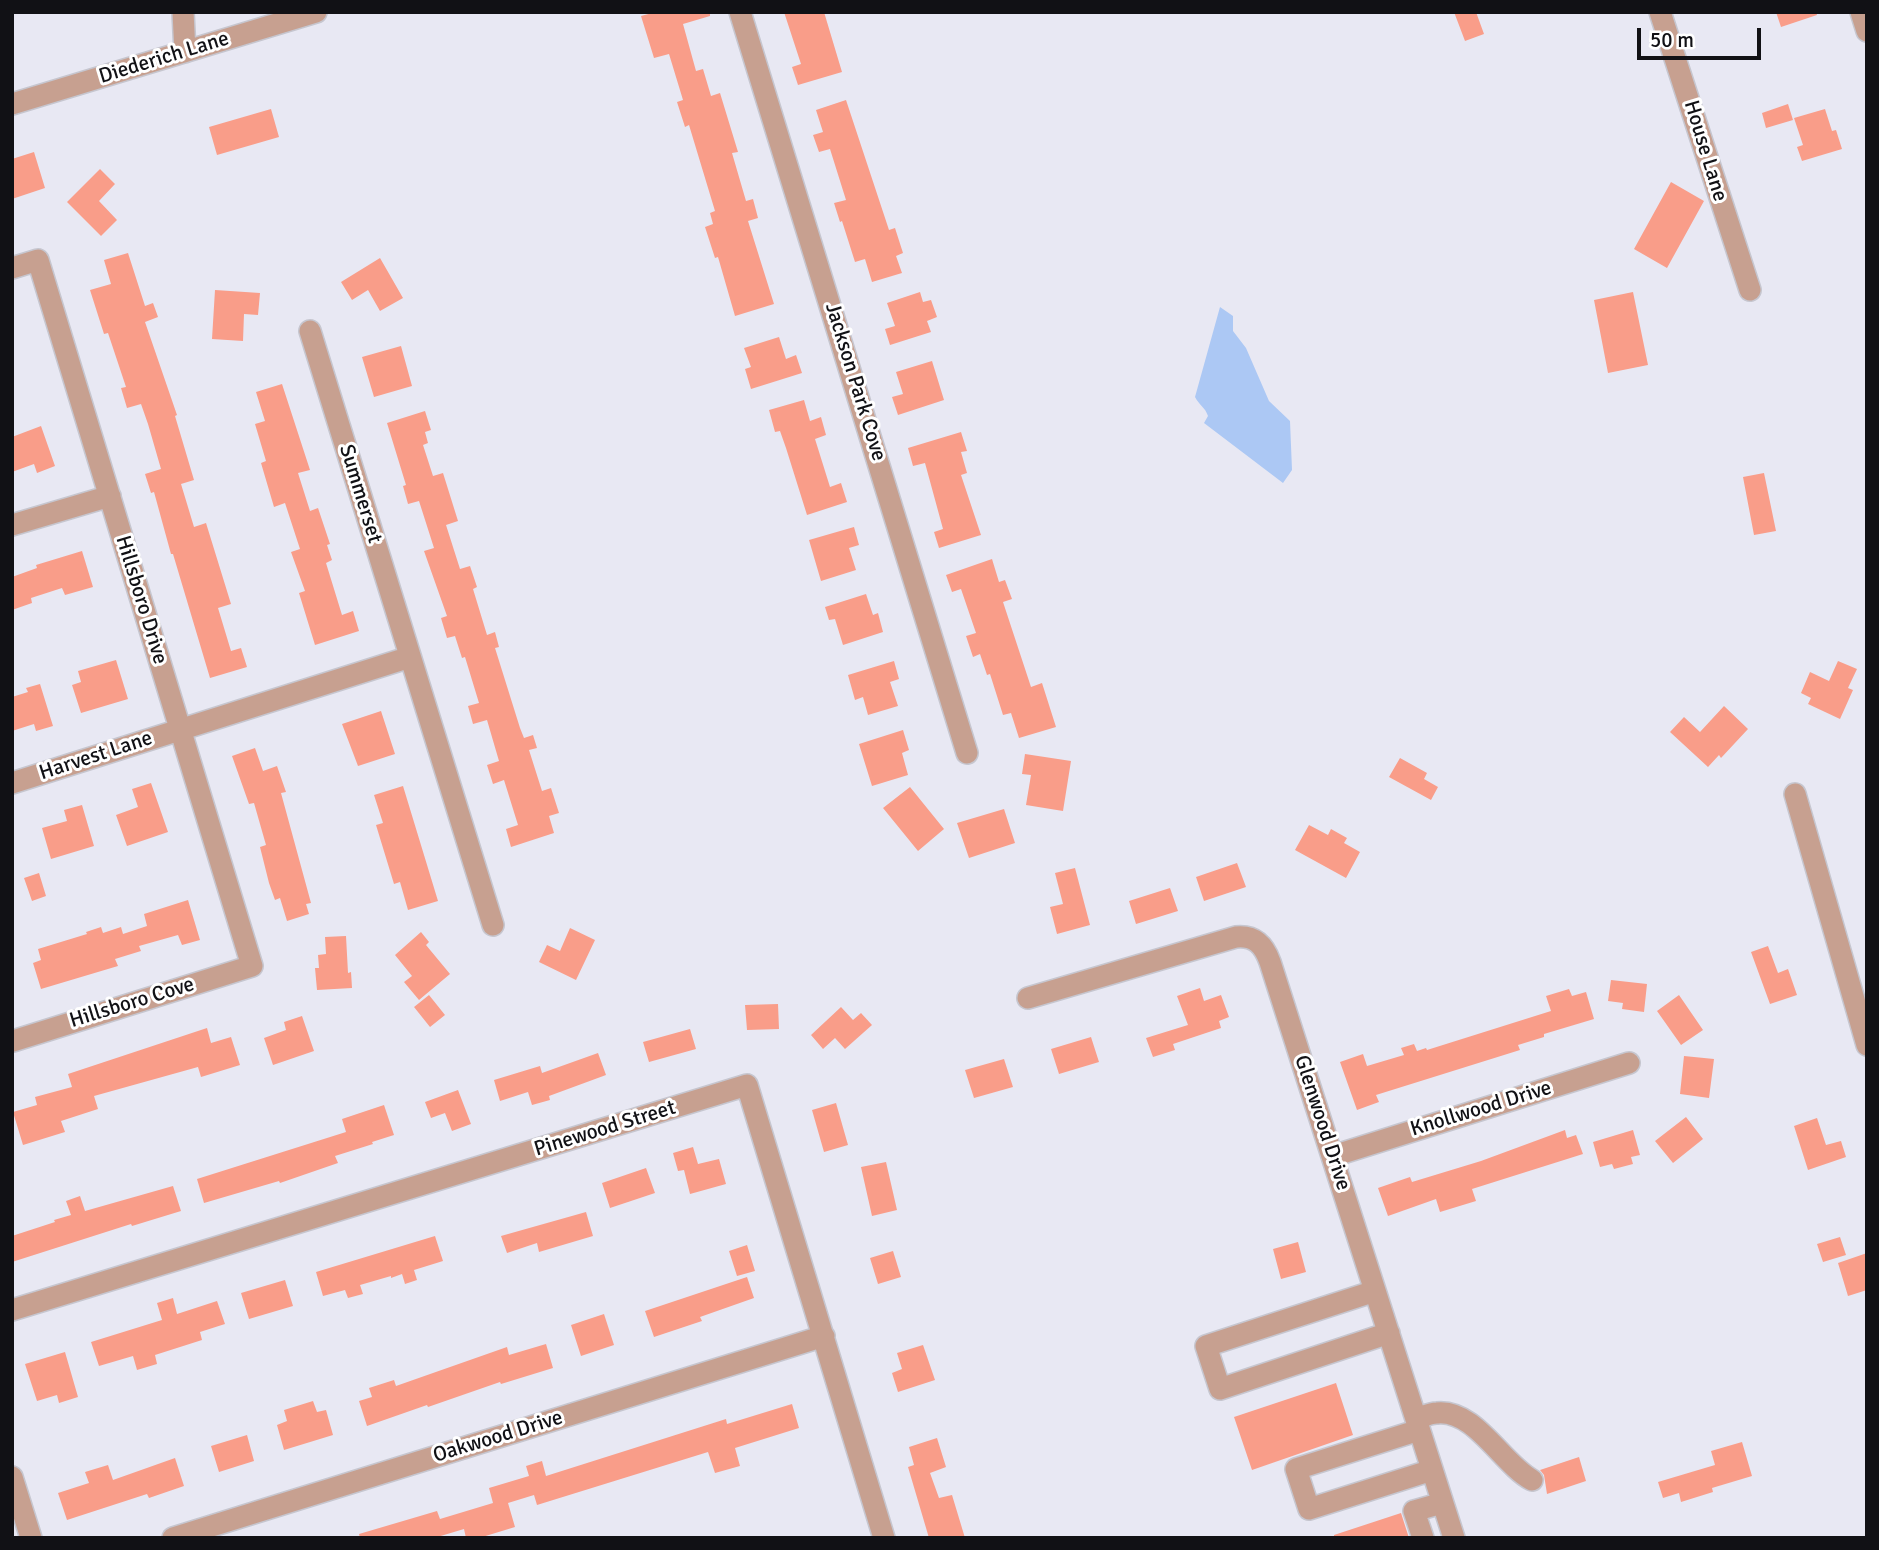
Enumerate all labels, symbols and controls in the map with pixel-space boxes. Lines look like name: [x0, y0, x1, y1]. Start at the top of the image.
scale bar: [1641, 14, 1765, 58]
street label: Diederich Lane: [96, 26, 232, 90]
text: 50 m: [1650, 27, 1694, 53]
street label: House Lane: [1678, 97, 1732, 205]
street label: Jackson Park Cove: [819, 300, 891, 464]
street label: Summerset: [333, 442, 387, 546]
street label: Hillsboro Drive: [110, 533, 172, 667]
street label: Harvest Lane: [36, 726, 156, 786]
street label: Hillsboro Cove: [67, 972, 197, 1034]
street label: Glenwood Drive: [1288, 1052, 1356, 1194]
street label: Knollwood Drive: [1407, 1076, 1555, 1142]
street label: Pinewood Street: [531, 1096, 679, 1162]
street label: Oakwood Drive: [430, 1405, 566, 1469]

